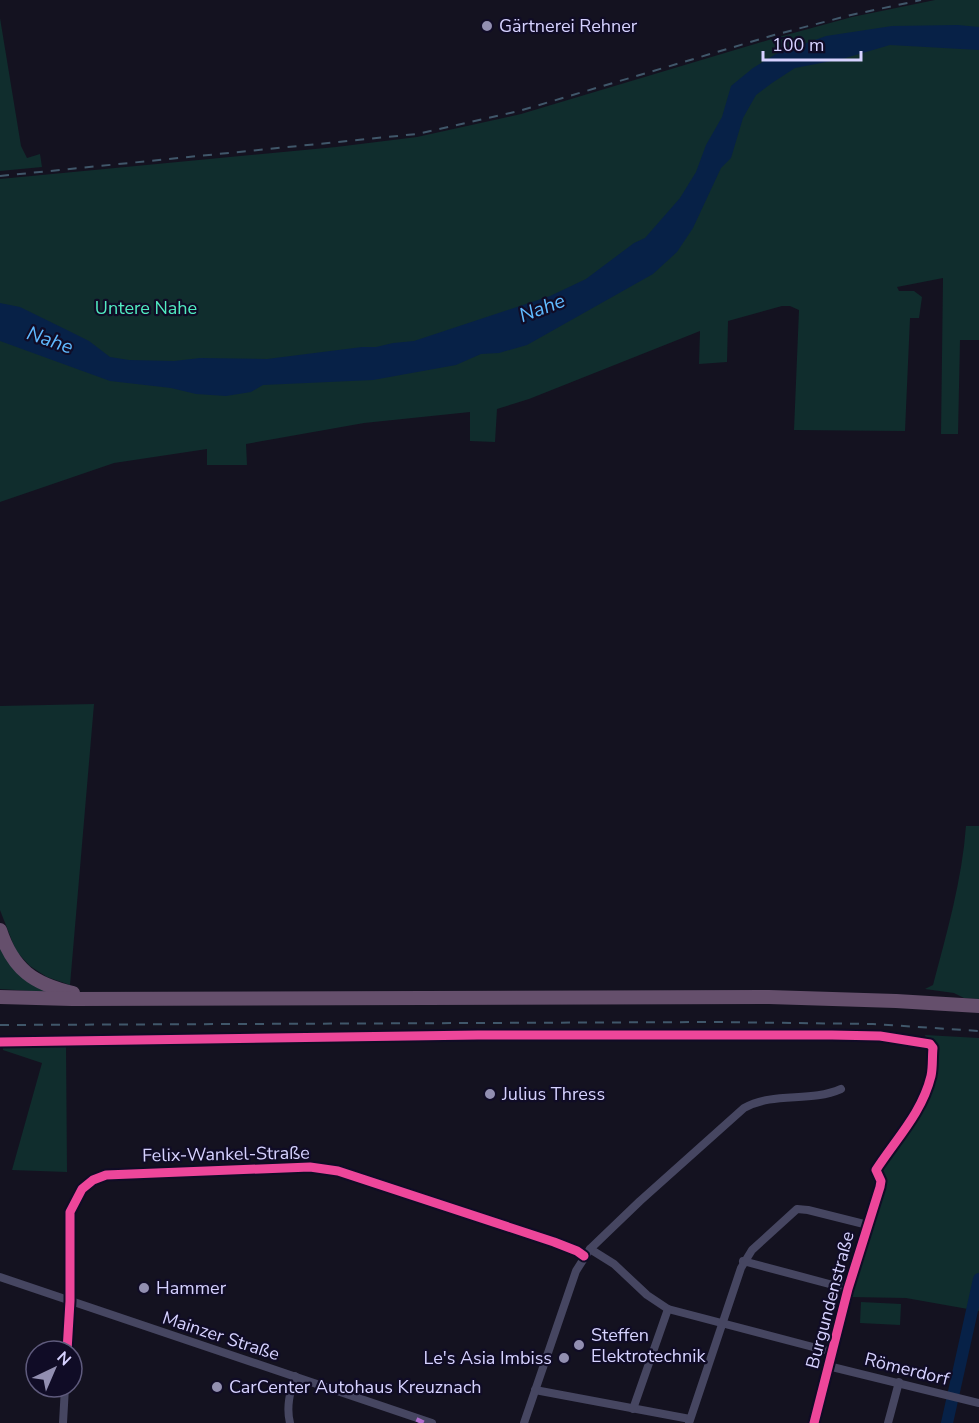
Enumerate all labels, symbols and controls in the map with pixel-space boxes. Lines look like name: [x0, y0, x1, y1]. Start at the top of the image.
place label: Gärtnerei Rehner: [499, 14, 638, 38]
marker: Gärtnerei Rehner: [480, 19, 494, 33]
scale bar: [763, 24, 860, 62]
text: 100 m: [772, 33, 824, 57]
water label: Nahe: [515, 287, 569, 329]
park label: Untere Nahe: [95, 296, 197, 320]
water label: Nahe: [23, 320, 77, 361]
place label: Julius Thress: [501, 1082, 605, 1106]
marker: Julius Thress: [483, 1087, 497, 1101]
street label: Felix-Wankel-Straße: [142, 1141, 310, 1167]
street label: Burgundenstraße: [800, 1229, 860, 1371]
place label: Hammer: [156, 1276, 227, 1300]
marker: Hammer: [137, 1281, 151, 1295]
street label: Mainzer Straße: [159, 1306, 283, 1366]
place label: Steffen Elektrotechnik: [591, 1323, 706, 1368]
marker: Steffen Elektrotechnik: [572, 1338, 586, 1352]
north arrow: [24, 1339, 84, 1399]
place label: Le's Asia Imbiss: [423, 1346, 552, 1370]
text: N: [52, 1347, 76, 1371]
street label: Römerdorf: [862, 1347, 953, 1391]
marker: Le's Asia Imbiss: [557, 1351, 571, 1365]
place label: CarCenter Autohaus Kreuznach: [229, 1375, 481, 1399]
marker: CarCenter Autohaus Kreuznach: [210, 1380, 224, 1394]

